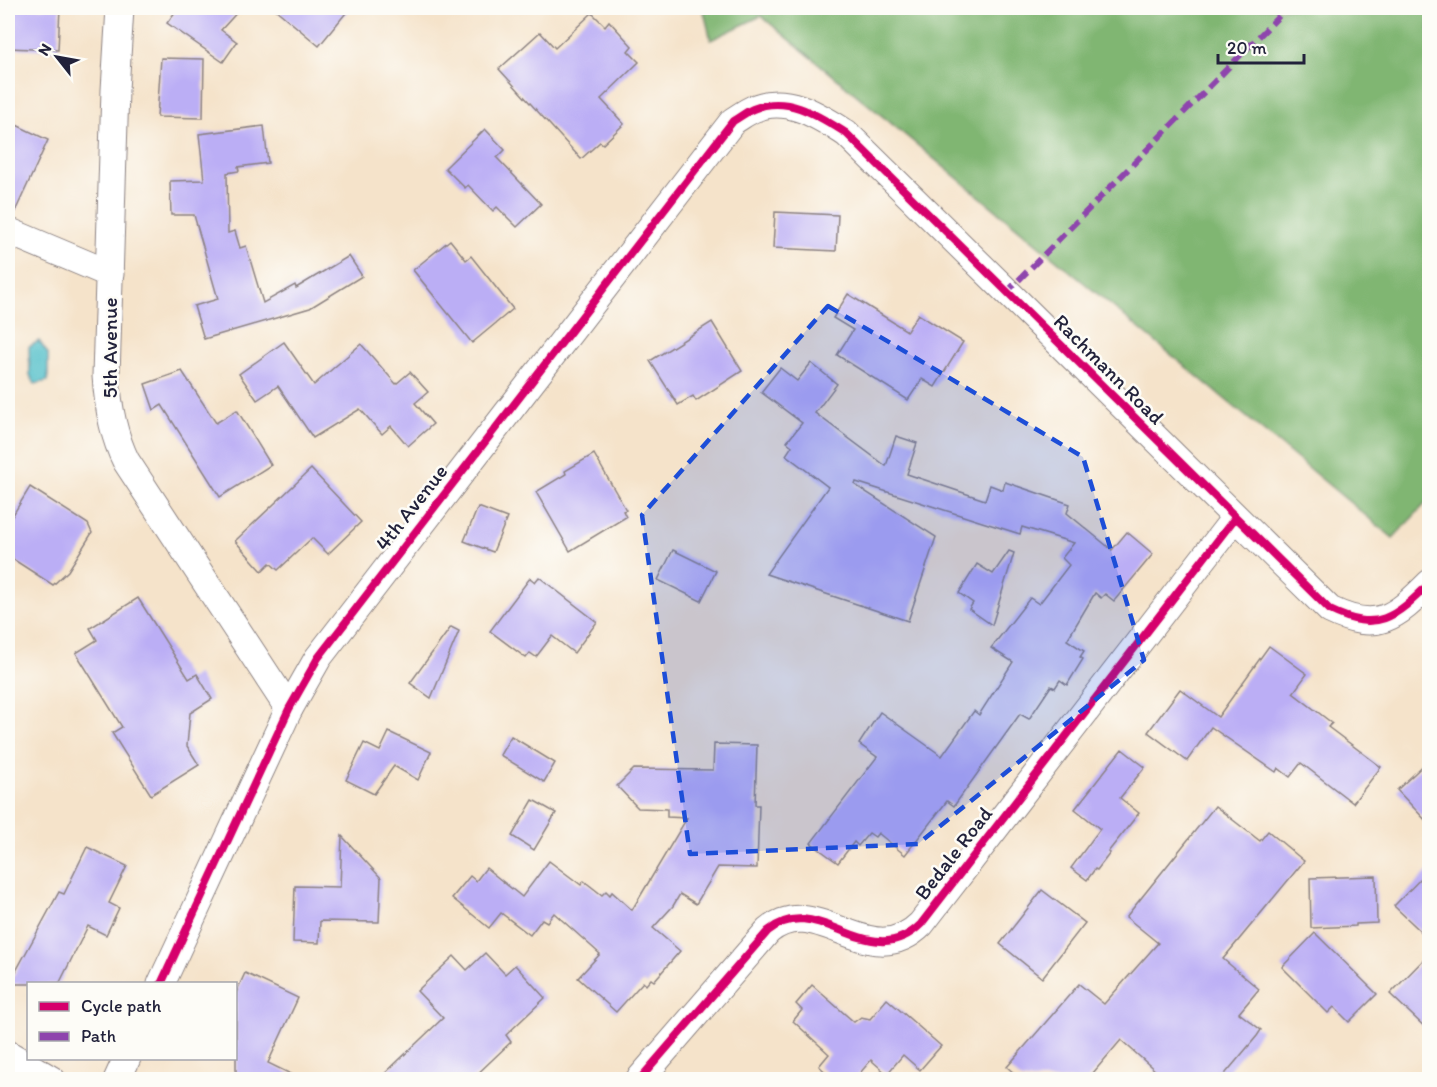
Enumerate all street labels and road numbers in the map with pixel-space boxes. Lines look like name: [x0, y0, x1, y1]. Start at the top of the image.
street label: 5th Avenue: [97, 297, 122, 399]
street label: Rachmann Road: [1049, 309, 1170, 430]
street label: 4th Avenue: [370, 459, 452, 555]
street label: Bedale Road: [909, 801, 997, 905]

